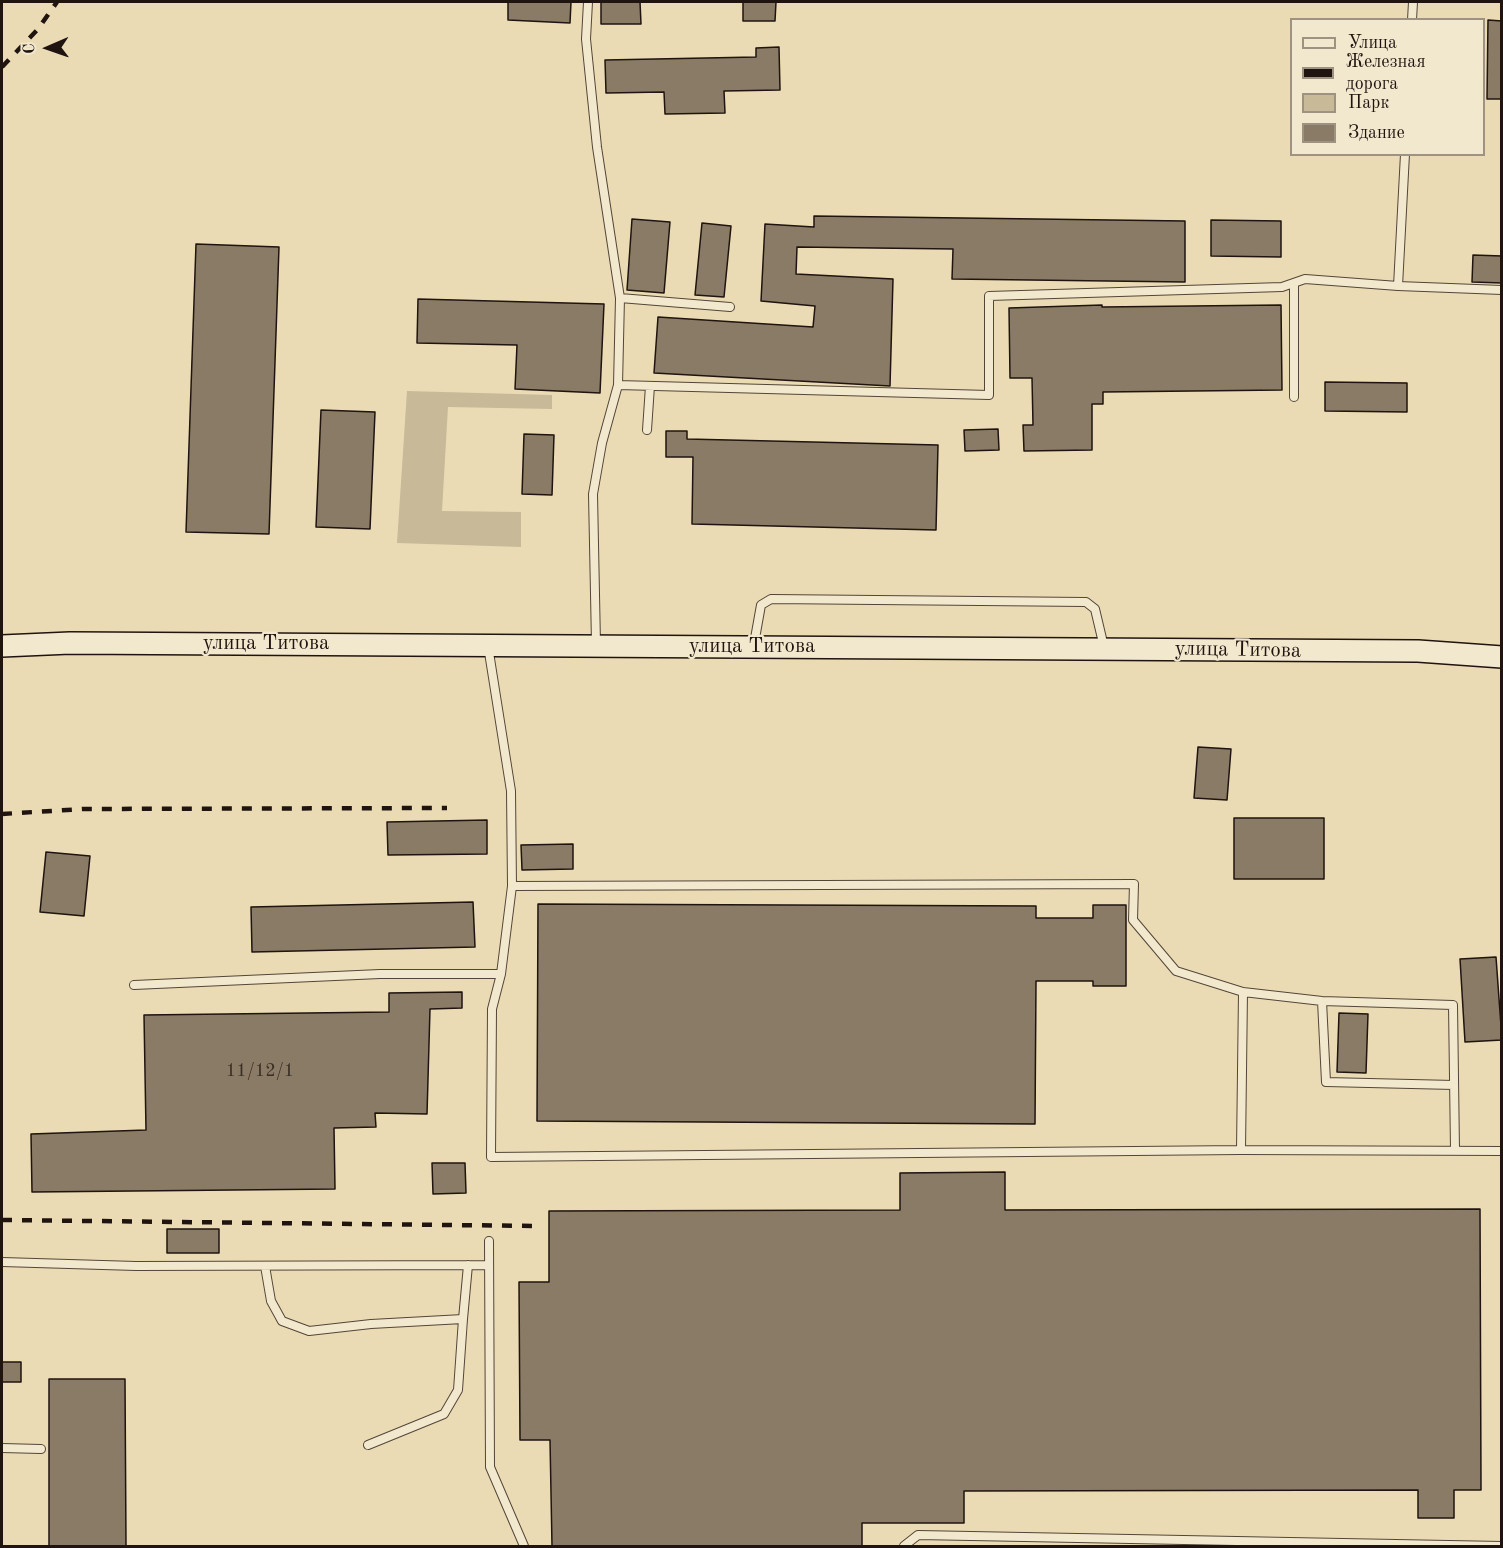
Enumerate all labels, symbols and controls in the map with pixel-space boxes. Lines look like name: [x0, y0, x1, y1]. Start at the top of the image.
north arrow: [18, 18, 78, 78]
legend: [1290, 18, 1485, 156]
text: Улица: [1348, 34, 1397, 52]
text: С: [22, 43, 38, 54]
text: Железная дорога: [1346, 53, 1426, 93]
text: Парк: [1348, 94, 1389, 112]
text: Здание: [1348, 124, 1405, 142]
street label: улица Титова: [203, 630, 329, 656]
street label: улица Титова: [689, 633, 815, 659]
street label: улица Титова: [1174, 636, 1302, 664]
house number: 11/12/1: [226, 1060, 294, 1082]

